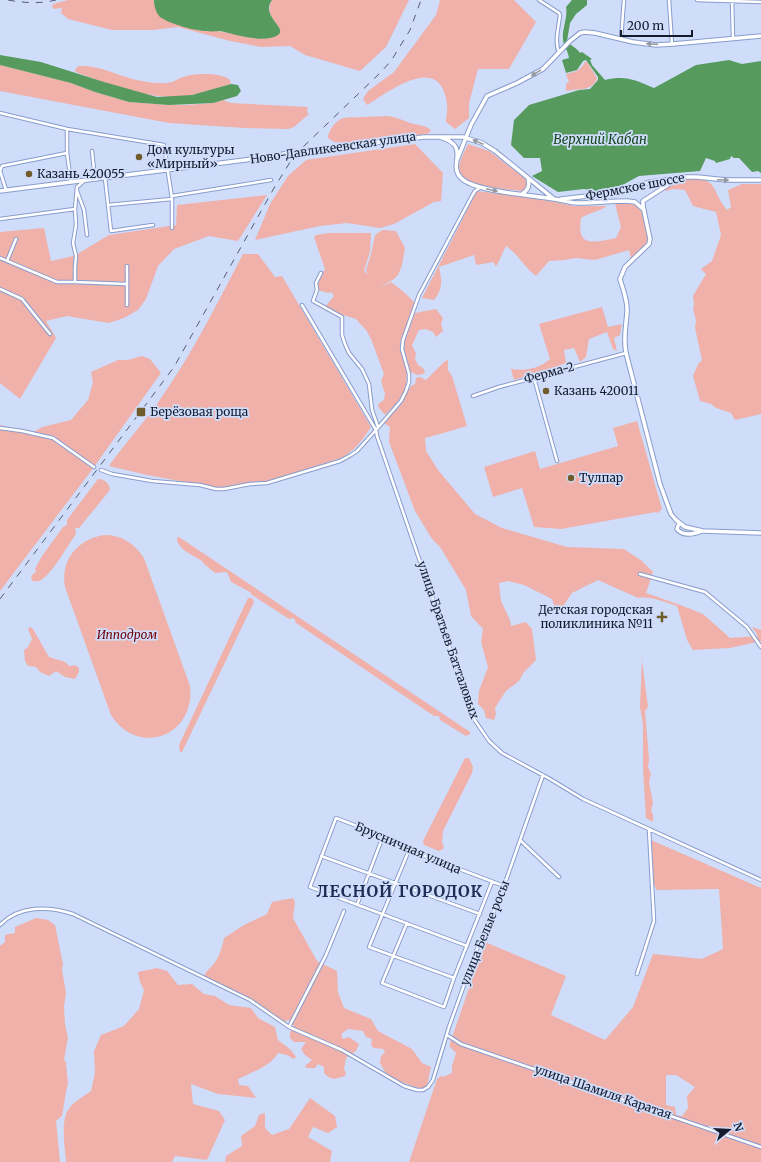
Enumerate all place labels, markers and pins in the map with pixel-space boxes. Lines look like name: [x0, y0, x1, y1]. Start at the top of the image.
place label: Дом культуры «Мирный»: [147, 142, 235, 171]
marker: Дом культуры «Мирный»: [134, 152, 144, 162]
place label: Казань 420055: [37, 166, 125, 181]
marker: Казань 420055: [24, 169, 34, 179]
place label: Казань 420011: [554, 383, 639, 398]
marker: Казань 420011: [541, 386, 551, 396]
place label: Берёзовая роща: [150, 404, 249, 419]
marker: Берёзовая роща: [135, 406, 147, 418]
place label: Тулпар: [579, 470, 623, 485]
marker: Тулпар: [566, 473, 576, 483]
place label: Детская городская поликлиника №11: [539, 602, 654, 631]
marker: Детская городская поликлиника №11: [656, 611, 668, 623]

